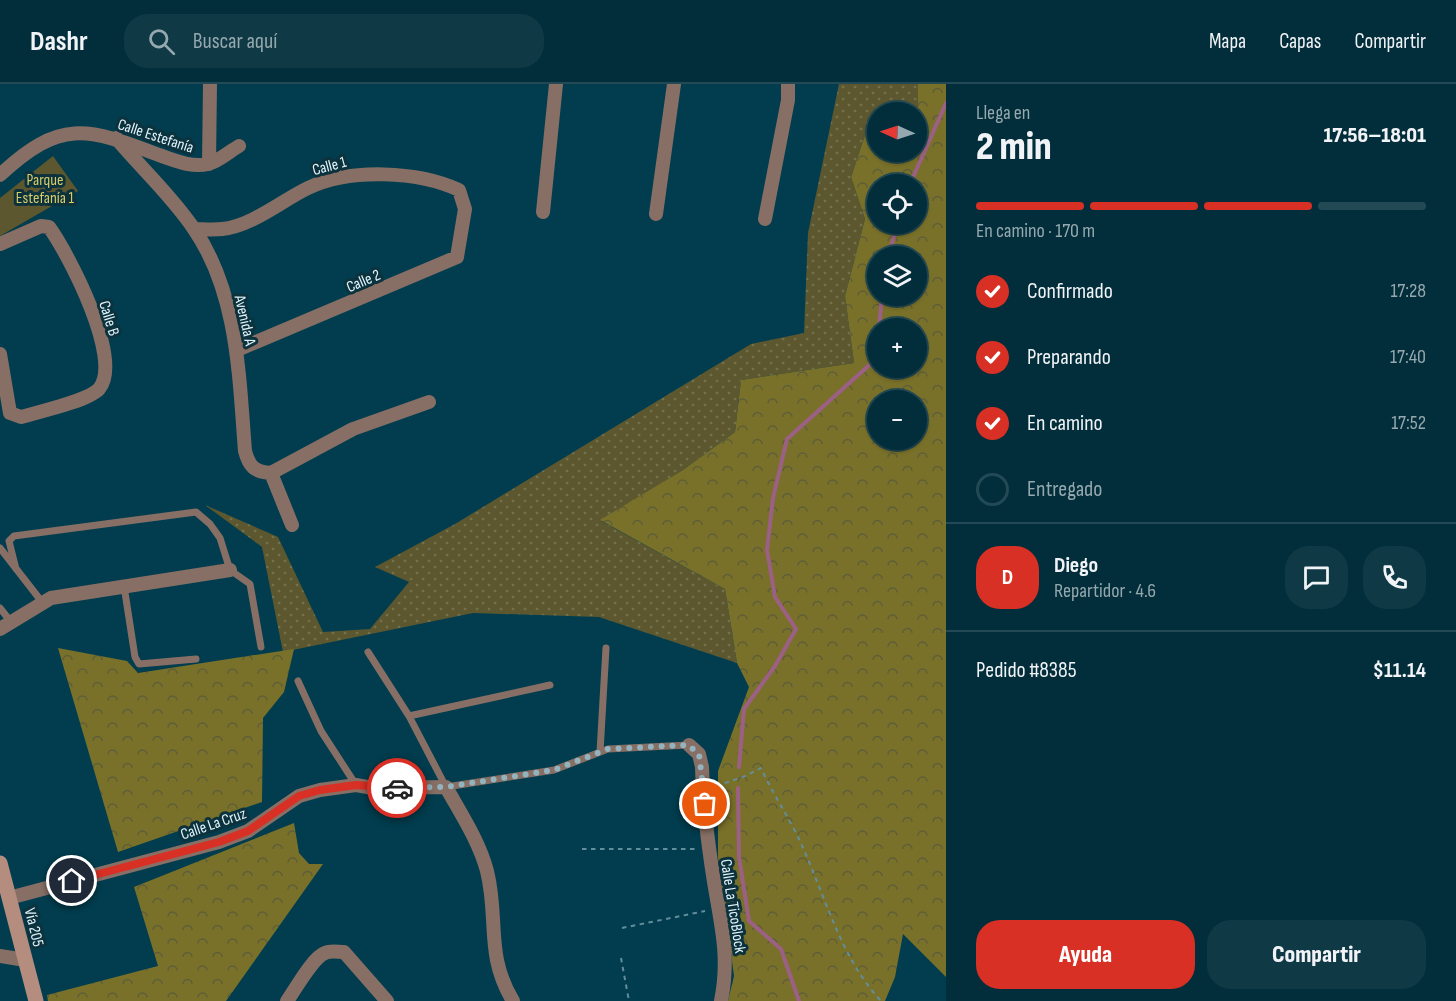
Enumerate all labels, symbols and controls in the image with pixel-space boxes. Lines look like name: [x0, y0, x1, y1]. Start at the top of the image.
search box: [124, 14, 544, 68]
text: Dashr: [30, 25, 88, 58]
icon: search: [145, 25, 178, 58]
text: Buscar aquí: [193, 28, 277, 55]
text: Mapa: [1209, 29, 1246, 54]
text: Capas: [1279, 29, 1321, 54]
text: Compartir: [1354, 29, 1426, 54]
text: Llega en: [976, 101, 1030, 125]
north arrow: [867, 102, 927, 162]
map controls: [867, 102, 927, 450]
street label: Calle Estefanía: [115, 115, 196, 158]
text: 17:56–18:01: [1323, 122, 1426, 149]
text: 2 min: [976, 124, 1052, 171]
street label: Calle 1: [310, 153, 349, 180]
park label: Parque Estefanía 1: [16, 171, 75, 208]
button: locate: [867, 174, 927, 234]
text: En camino · 170 m: [976, 219, 1095, 243]
button: layers: [867, 246, 927, 306]
street label: Calle 2: [344, 266, 383, 297]
icon: check: [976, 275, 1009, 308]
text: Confirmado: [1027, 278, 1113, 305]
text: 17:28: [1390, 279, 1426, 303]
street label: Avenida A: [229, 292, 260, 348]
street label: Calle B: [94, 299, 123, 338]
button: +: [867, 318, 927, 378]
icon: check: [976, 341, 1009, 374]
text: Preparando: [1027, 344, 1111, 371]
text: 17:40: [1390, 345, 1426, 369]
button: −: [867, 390, 927, 450]
icon: check: [976, 407, 1009, 440]
text: En camino: [1027, 410, 1103, 437]
text: 17:52: [1391, 411, 1426, 435]
text: Entregado: [1027, 476, 1102, 503]
button: chat: [1285, 546, 1348, 609]
button: phone: [1363, 546, 1426, 609]
text: Diego: [1054, 552, 1098, 579]
text: D: [1002, 564, 1013, 591]
text: Repartidor · 4.6: [1054, 579, 1156, 603]
text: Pedido #8385: [976, 657, 1077, 684]
text: $11.14: [1373, 657, 1426, 684]
courier: [367, 758, 427, 818]
icon: car: [381, 772, 414, 805]
pin: [679, 778, 730, 829]
icon: bag: [688, 787, 721, 820]
street label: Calle La Cruz: [178, 804, 249, 844]
pin: [46, 855, 97, 906]
street label: Calle La TicoBlock: [716, 858, 749, 955]
icon: home: [55, 864, 88, 897]
street label: Vía 205: [20, 906, 47, 949]
button: Ayuda: [976, 920, 1195, 989]
button: Compartir: [1207, 920, 1426, 989]

